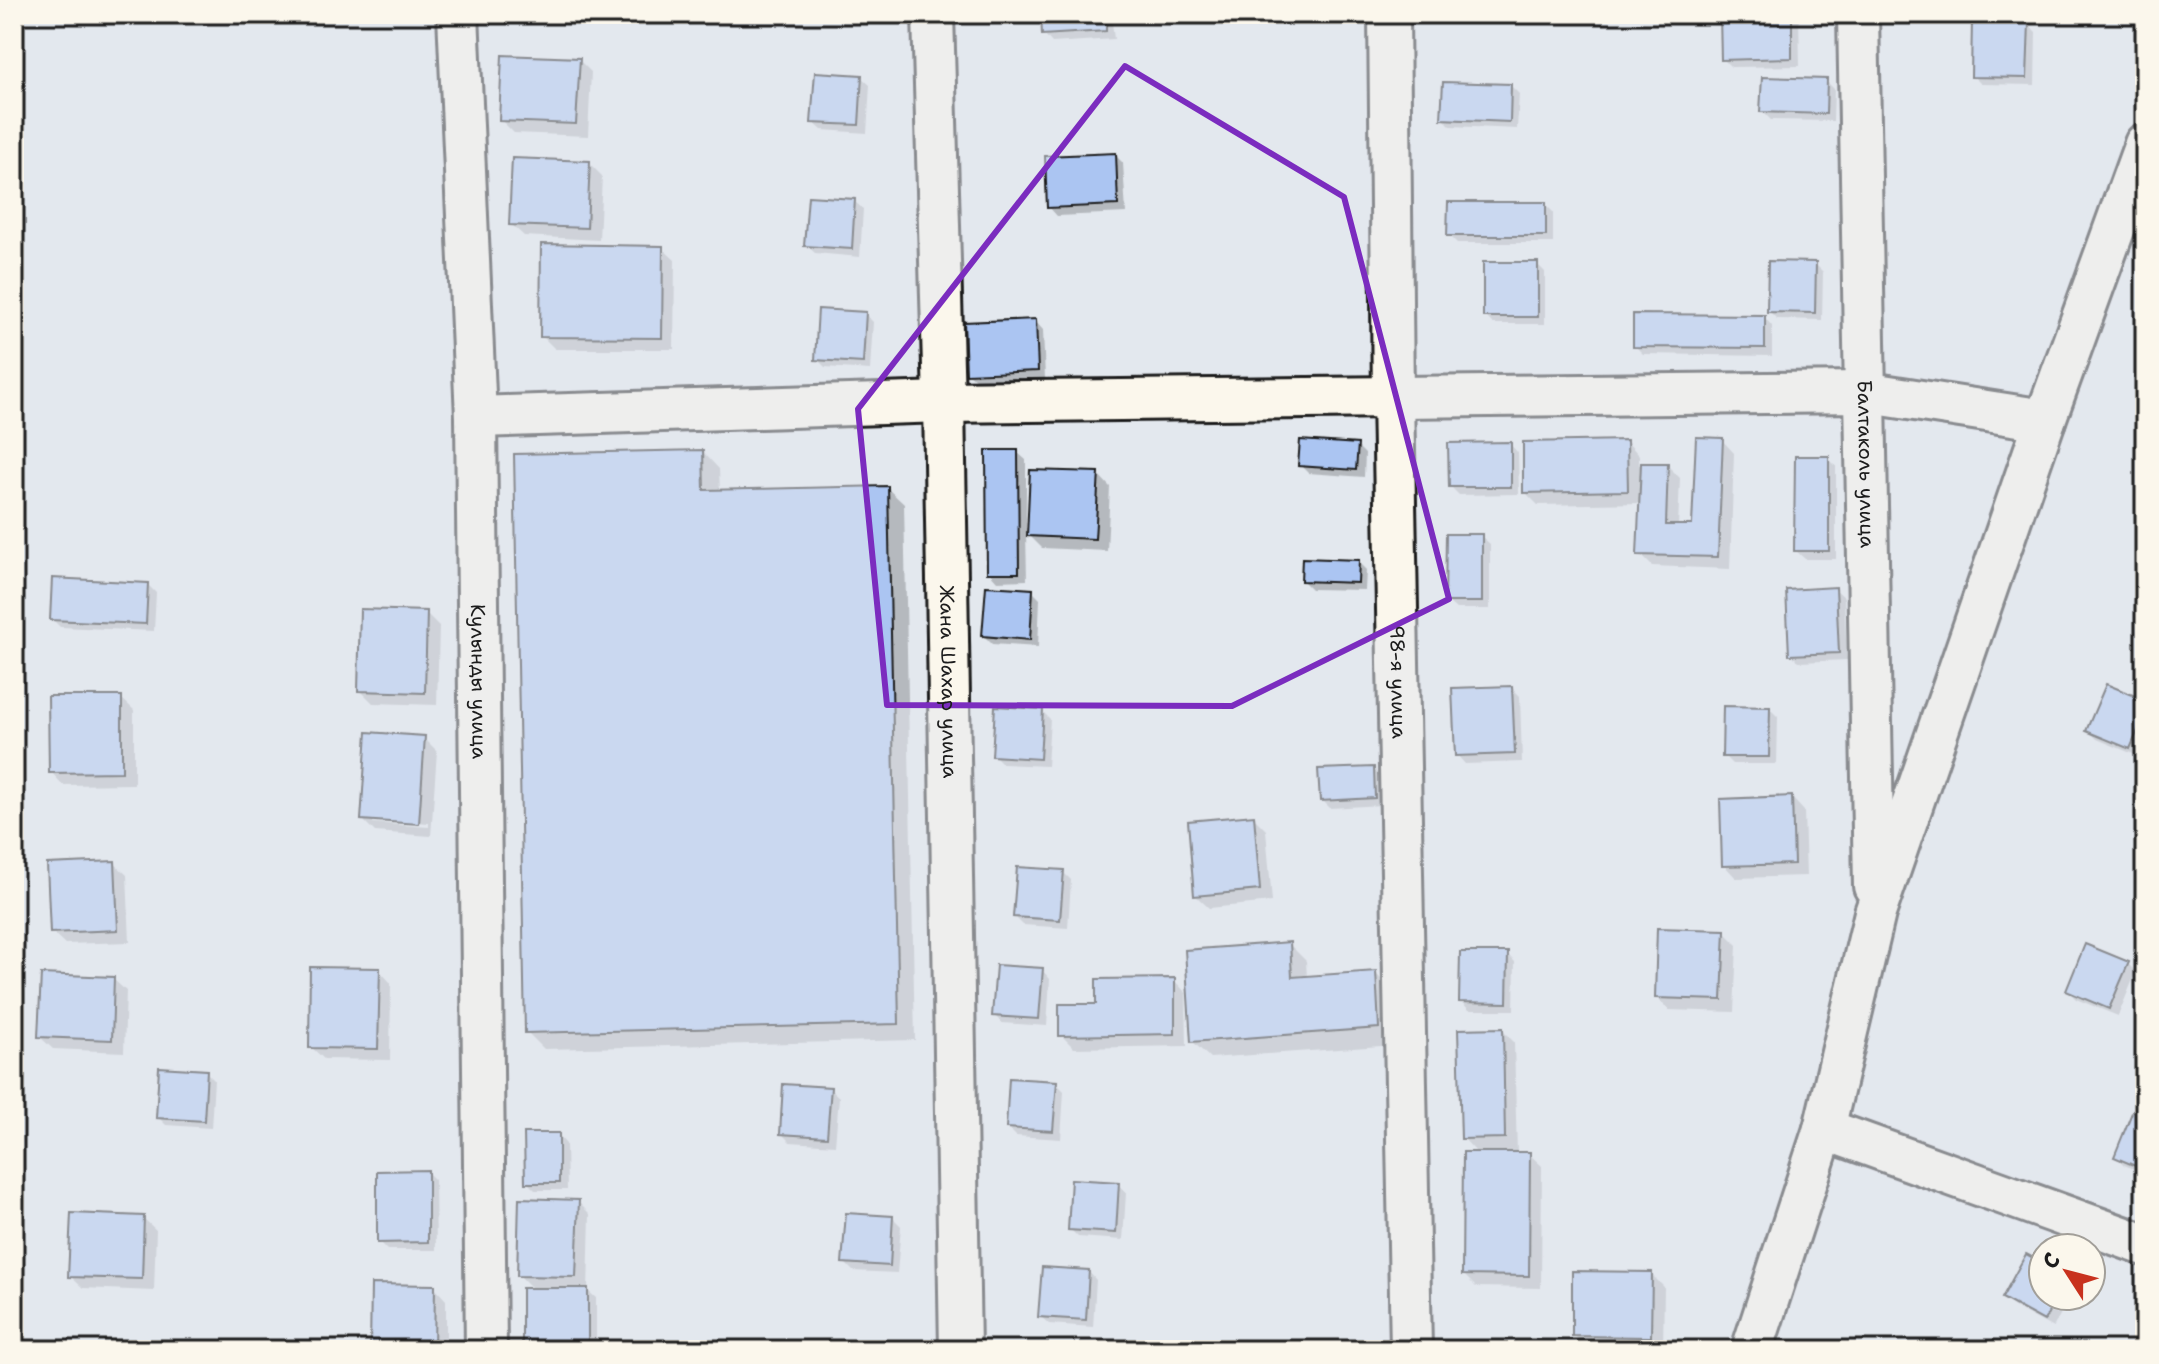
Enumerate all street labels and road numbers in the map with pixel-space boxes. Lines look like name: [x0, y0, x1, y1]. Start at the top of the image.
street label: Балтаколь улица: [1852, 380, 1881, 549]
street label: Жана Шахар улица: [934, 585, 963, 779]
street label: Кулынды улица: [465, 604, 493, 760]
street label: 98-я улица: [1384, 625, 1412, 740]

